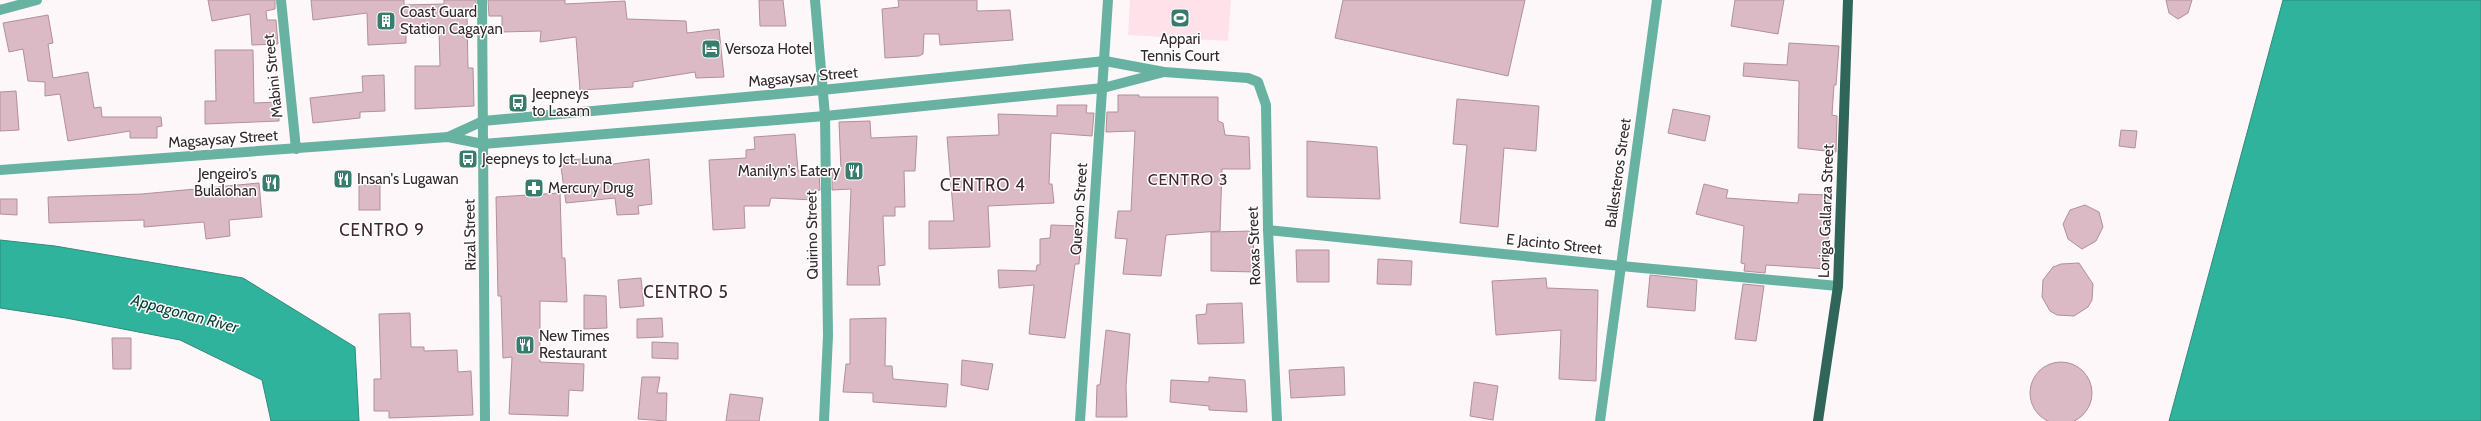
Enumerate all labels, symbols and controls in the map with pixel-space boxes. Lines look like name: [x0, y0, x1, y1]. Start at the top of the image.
place label: Coast Guard Station Cagayan: [400, 3, 503, 38]
sports icon: Appari Tennis Court: [1169, 7, 1191, 29]
building icon: Coast Guard Station Cagayan: [375, 10, 397, 32]
place label: Appari Tennis Court: [1141, 30, 1219, 65]
street label: Mabini Street: [260, 33, 286, 119]
hotel icon: Versoza Hotel: [700, 38, 722, 60]
place label: Versoza Hotel: [725, 40, 813, 58]
street label: Magsaysay Street: [747, 63, 859, 91]
place label: Jeepneys to Lasam: [531, 85, 590, 120]
bus stop icon: Jeepneys to Lasam: [507, 92, 529, 114]
street label: Ballesteros Street: [1601, 117, 1635, 229]
street label: Magsaysay Street: [168, 126, 278, 152]
street label: Loriga Gallarza Street: [1815, 144, 1837, 278]
bus stop icon: Jeepneys to Jct. Luna: [457, 148, 479, 170]
place label: Jeepneys to Jct. Luna: [481, 150, 613, 168]
restaurant icon: Manilyn's Eatery: [843, 160, 865, 182]
place label: Manilyn's Eatery: [738, 162, 840, 180]
street label: Quezon Street: [1067, 162, 1091, 256]
place label: Jengeiro's Bulalohan: [194, 165, 257, 200]
restaurant icon: Insan's Lugawan: [332, 168, 354, 190]
place label: Insan's Lugawan: [357, 170, 459, 188]
district label: CENTRO 3: [1148, 170, 1228, 189]
restaurant icon: Jengeiro's Bulalohan: [260, 172, 282, 194]
district label: CENTRO 4: [940, 175, 1026, 195]
pharmacy icon: Mercury Drug: [523, 177, 545, 199]
place label: Mercury Drug: [548, 179, 634, 197]
street label: Quirino Street: [802, 190, 822, 280]
street label: Rizal Street: [460, 199, 480, 271]
street label: Roxas Street: [1244, 206, 1264, 286]
district label: CENTRO 9: [339, 220, 425, 240]
street label: E Jacinto Street: [1505, 230, 1603, 258]
district label: CENTRO 5: [643, 282, 729, 302]
water label: Appagonan River: [128, 290, 241, 337]
place label: New Times Restaurant: [539, 327, 609, 362]
restaurant icon: New Times Restaurant: [514, 334, 536, 356]

